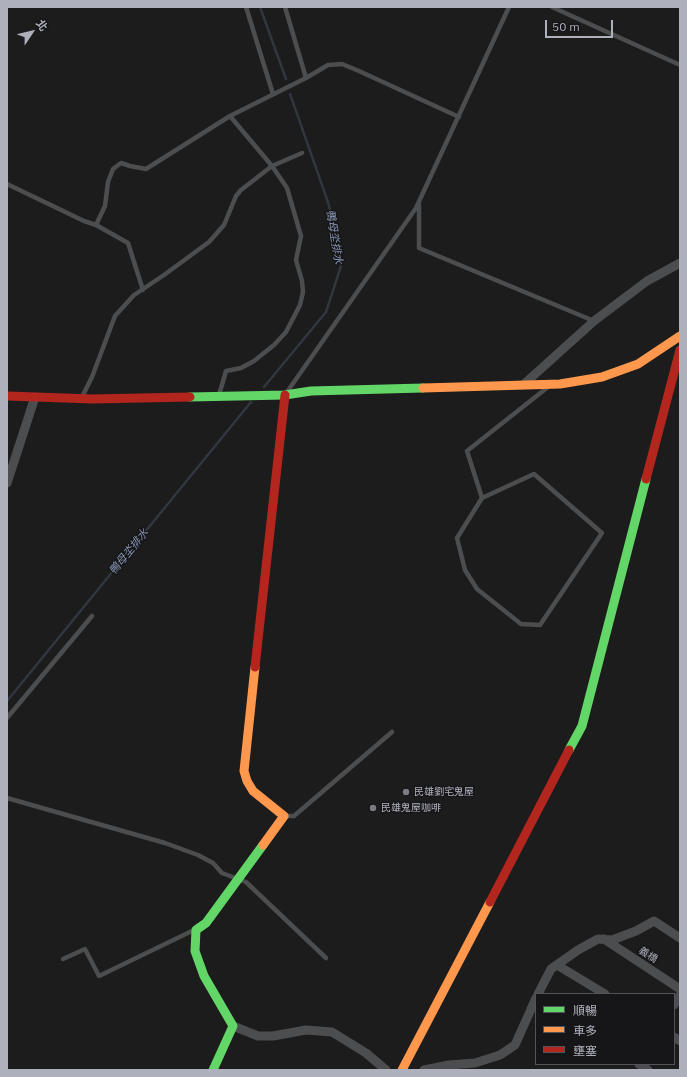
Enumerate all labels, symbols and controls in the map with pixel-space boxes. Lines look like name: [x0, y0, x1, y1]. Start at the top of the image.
north arrow: [12, 12, 52, 52]
scale bar: [547, 12, 615, 38]
text: 北: [33, 17, 51, 34]
text: 50 m: [552, 19, 580, 34]
water label: 鴨母坔排水: [323, 209, 345, 265]
water label: 鴨母坔排水: [107, 526, 151, 578]
place label: 民雄劉宅鬼屋: [414, 786, 474, 798]
marker: 民雄劉宅鬼屋: [401, 787, 411, 797]
place label: 民雄鬼屋咖啡: [381, 802, 441, 814]
marker: 民雄鬼屋咖啡: [368, 803, 378, 813]
street label: 義橋: [636, 945, 660, 965]
legend: [535, 993, 675, 1065]
text: 順暢: [573, 1003, 597, 1018]
text: 車多: [573, 1023, 597, 1038]
text: 壅塞: [573, 1043, 597, 1058]

